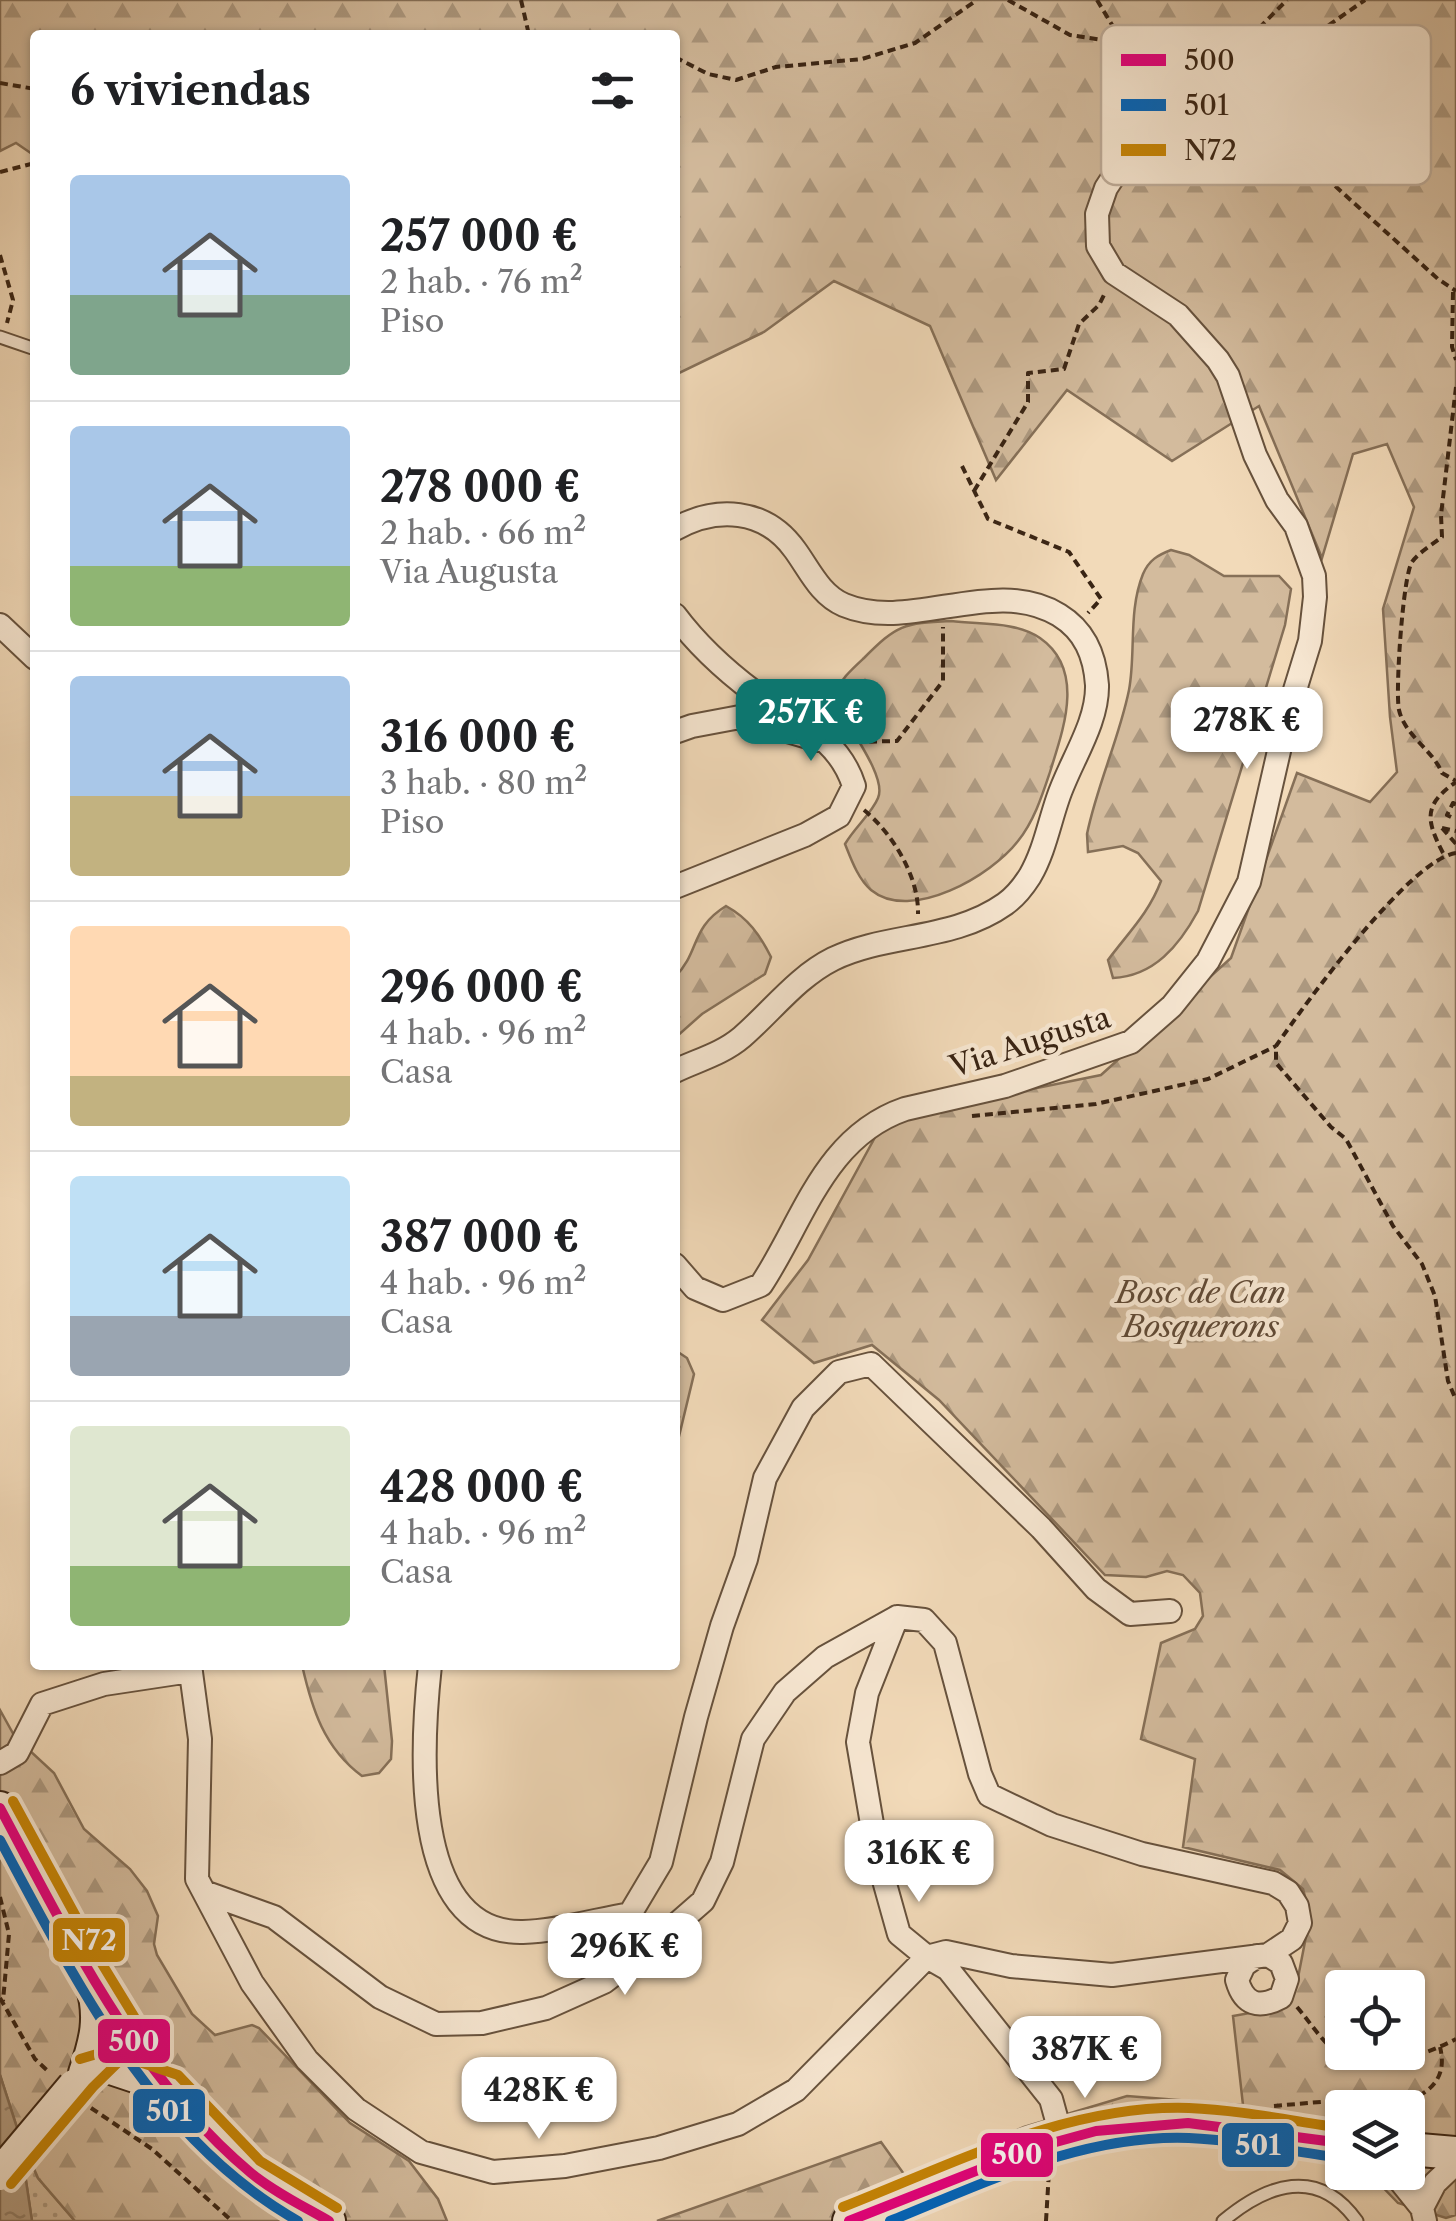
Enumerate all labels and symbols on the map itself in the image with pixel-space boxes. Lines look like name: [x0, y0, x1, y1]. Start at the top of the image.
legend: [1101, 25, 1431, 185]
text: 500: [1184, 43, 1235, 77]
text: 501: [1184, 88, 1229, 122]
text: N72: [1184, 133, 1237, 167]
pin: 257K €: [730, 679, 892, 764]
pin: 278K €: [1166, 687, 1328, 772]
street label: Via Augusta: [944, 999, 1115, 1086]
park label: Bosc de Can Bosquerons: [1114, 1274, 1286, 1345]
pin: 316K €: [838, 1820, 1000, 1905]
pin: 296K €: [544, 1913, 706, 1998]
line badge: N72: [51, 1916, 127, 1964]
text: N72: [61, 1923, 117, 1957]
pin: 387K €: [1004, 2016, 1166, 2101]
line badge: 500: [96, 2017, 172, 2065]
text: 500: [108, 2024, 160, 2058]
pin: 428K €: [458, 2057, 620, 2142]
line badge: 501: [131, 2087, 207, 2135]
text: 501: [146, 2094, 192, 2128]
line badge: 501: [1220, 2121, 1296, 2169]
text: 501: [1235, 2128, 1281, 2162]
line badge: 500: [979, 2131, 1055, 2179]
text: 500: [991, 2137, 1043, 2171]

